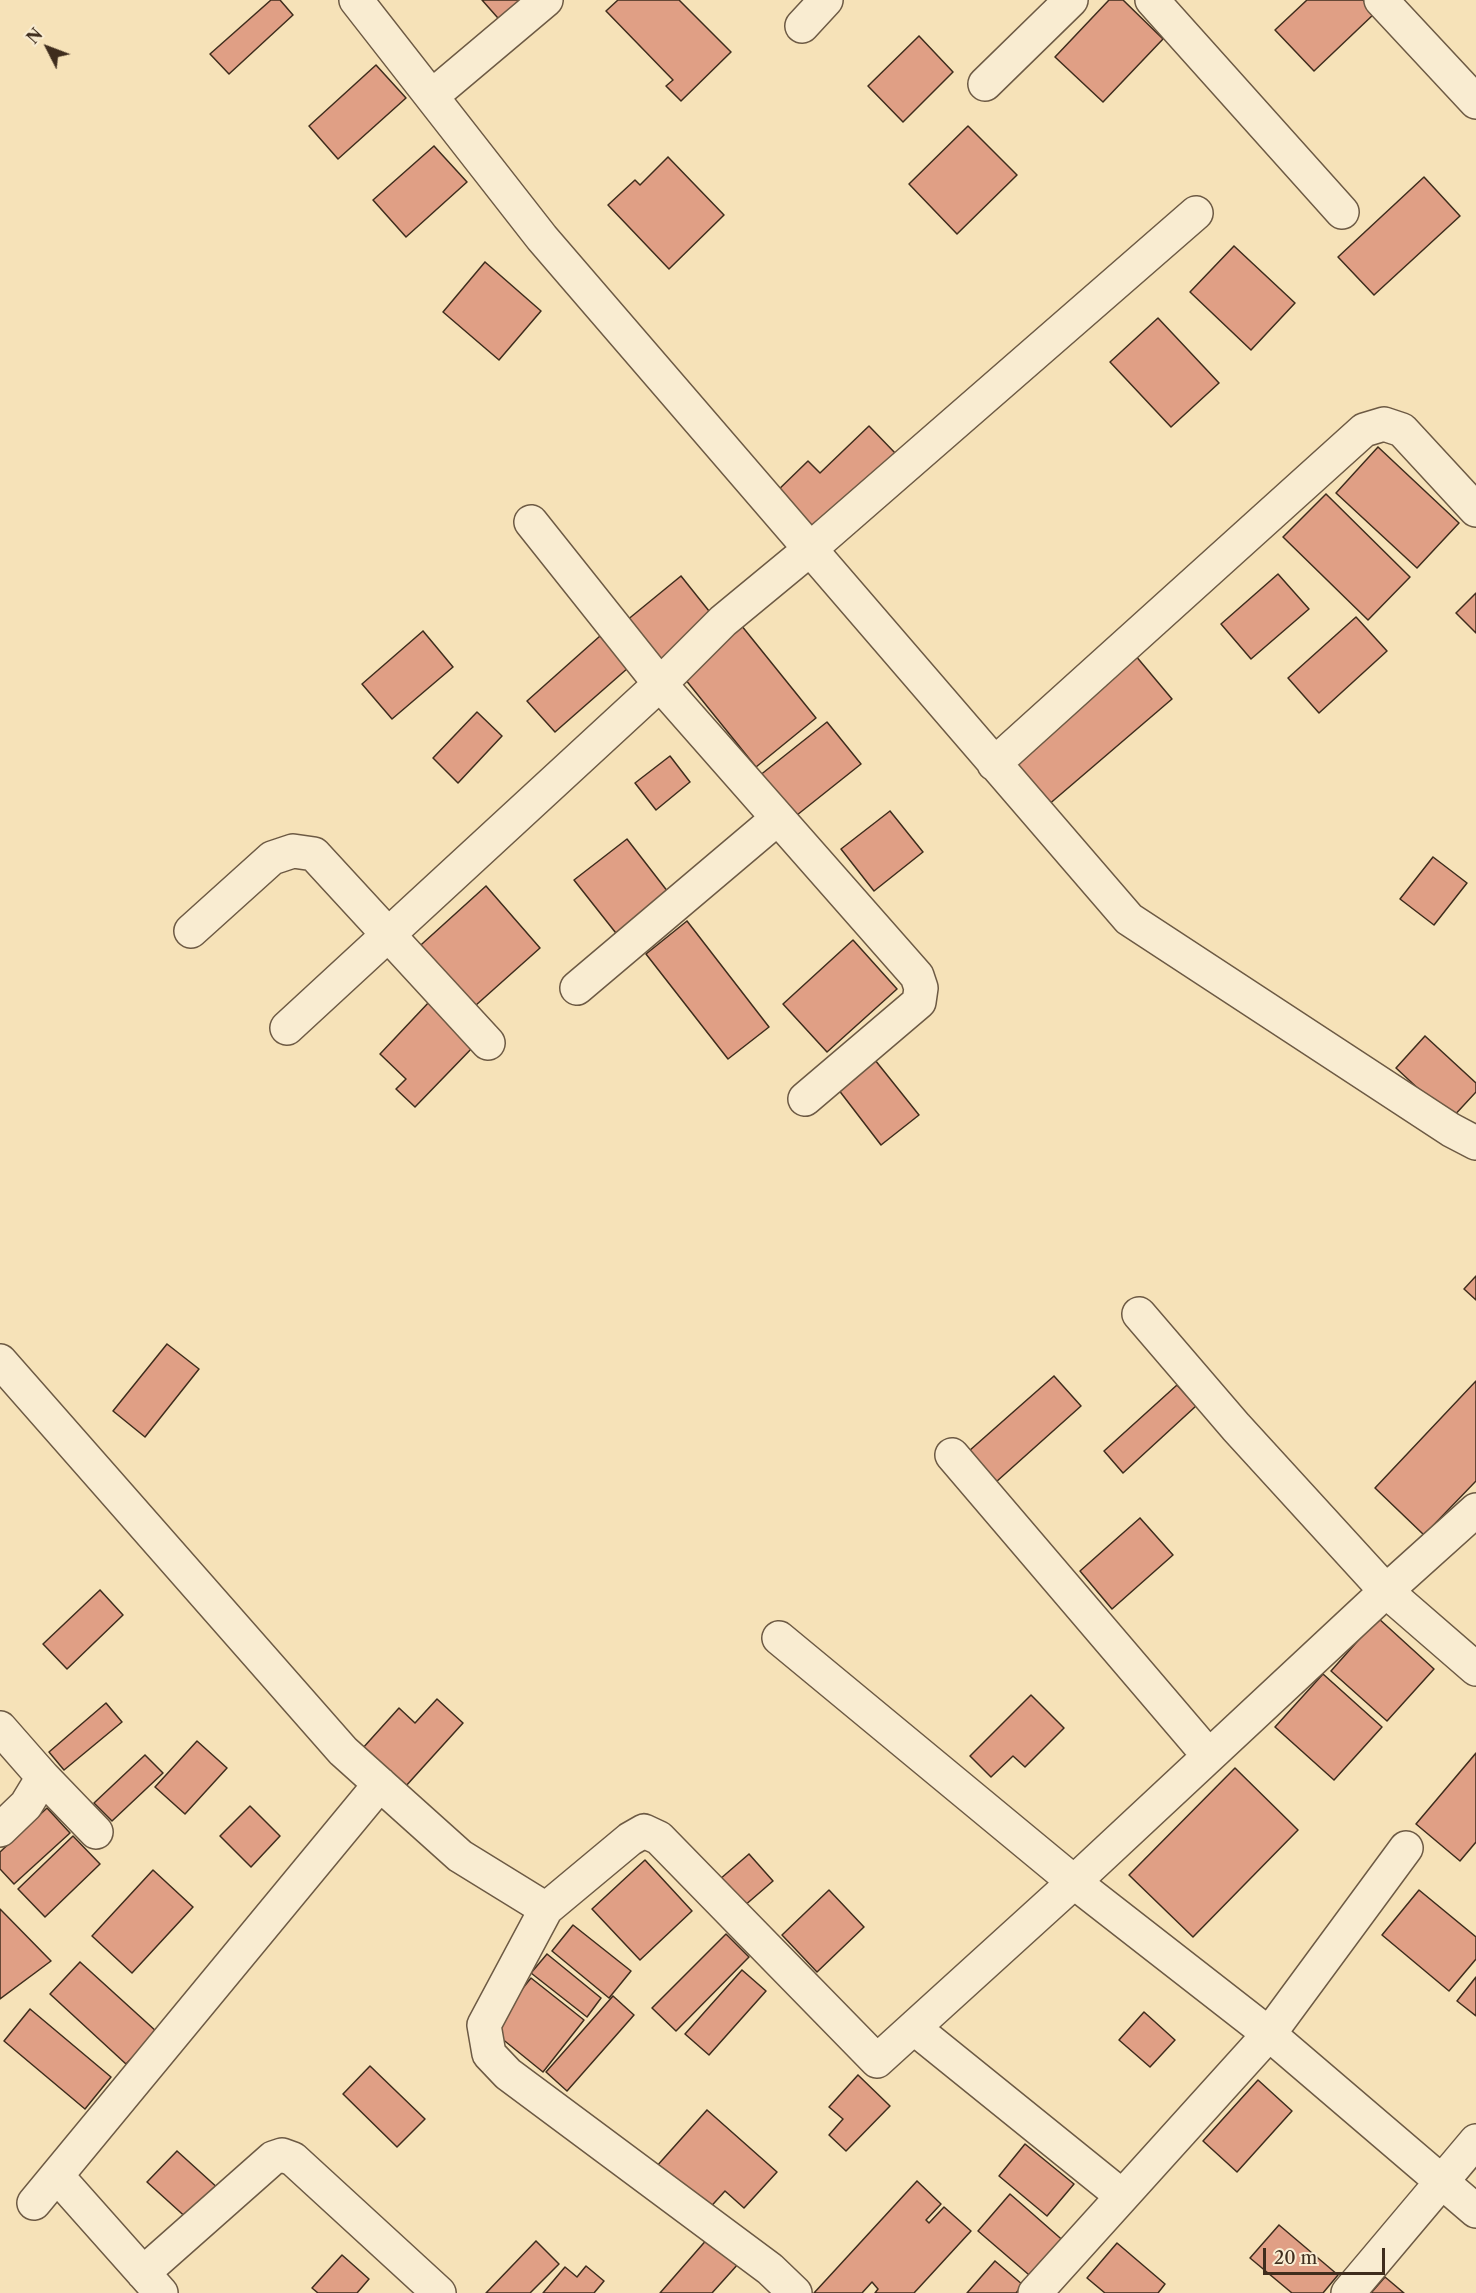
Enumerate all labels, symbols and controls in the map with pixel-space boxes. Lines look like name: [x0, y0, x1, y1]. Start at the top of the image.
north arrow: [18, 18, 78, 78]
text: N: [23, 24, 47, 48]
scale bar: [1266, 2236, 1388, 2274]
text: 20 m: [1274, 2247, 1317, 2269]

